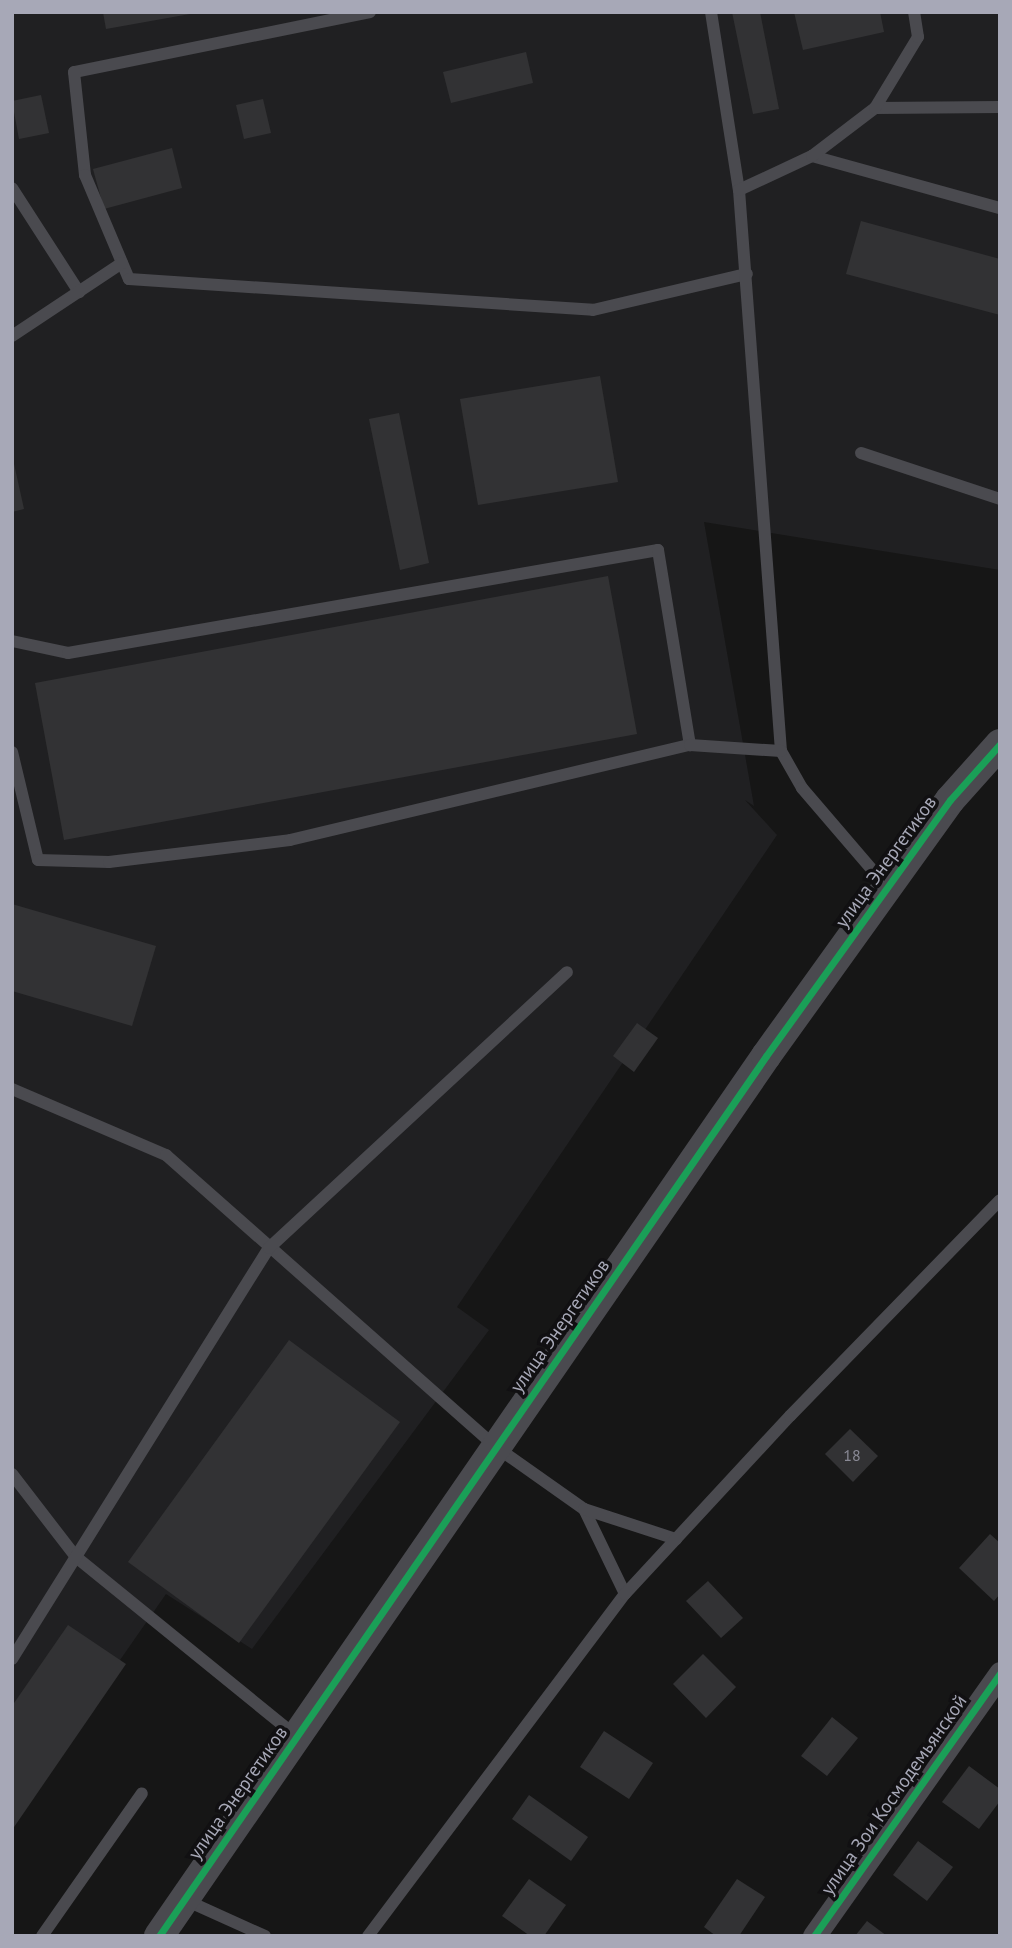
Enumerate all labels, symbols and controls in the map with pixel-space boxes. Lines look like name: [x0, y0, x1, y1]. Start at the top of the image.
street label: улица Энергетиков: [831, 792, 941, 932]
street label: улица Энергетиков: [506, 1255, 614, 1397]
house number: 18: [843, 1445, 861, 1465]
street label: улица Зои Космодемьянской: [816, 1691, 972, 1899]
street label: улица Энергетиков: [184, 1722, 292, 1864]

